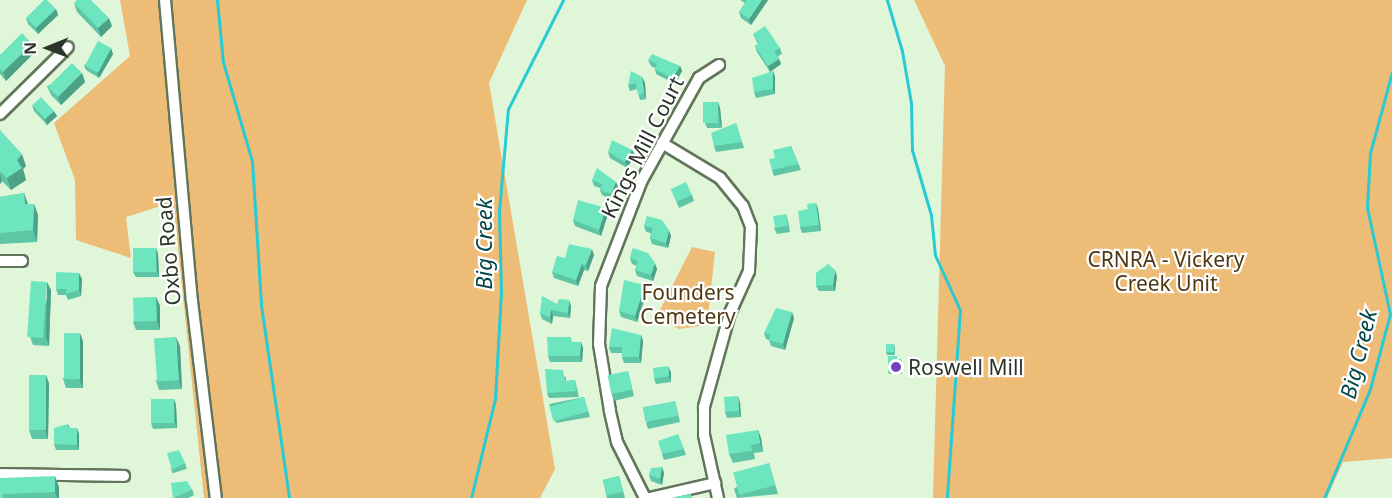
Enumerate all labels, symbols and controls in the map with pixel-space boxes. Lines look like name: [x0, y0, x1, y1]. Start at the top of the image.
north arrow: [18, 18, 78, 78]
text: N: [19, 42, 41, 55]
street label: Kings Mill Court: [595, 72, 689, 222]
street label: Oxbo Road: [151, 196, 185, 306]
water label: Big Creek: [471, 198, 497, 290]
park label: CRNRA - Vickery Creek Unit: [1088, 246, 1244, 296]
park label: Founders Cemetery: [640, 279, 736, 329]
water label: Big Creek: [1334, 306, 1382, 402]
place label: Roswell Mill: [908, 354, 1024, 380]
marker: Roswell Mill: [889, 360, 903, 374]

